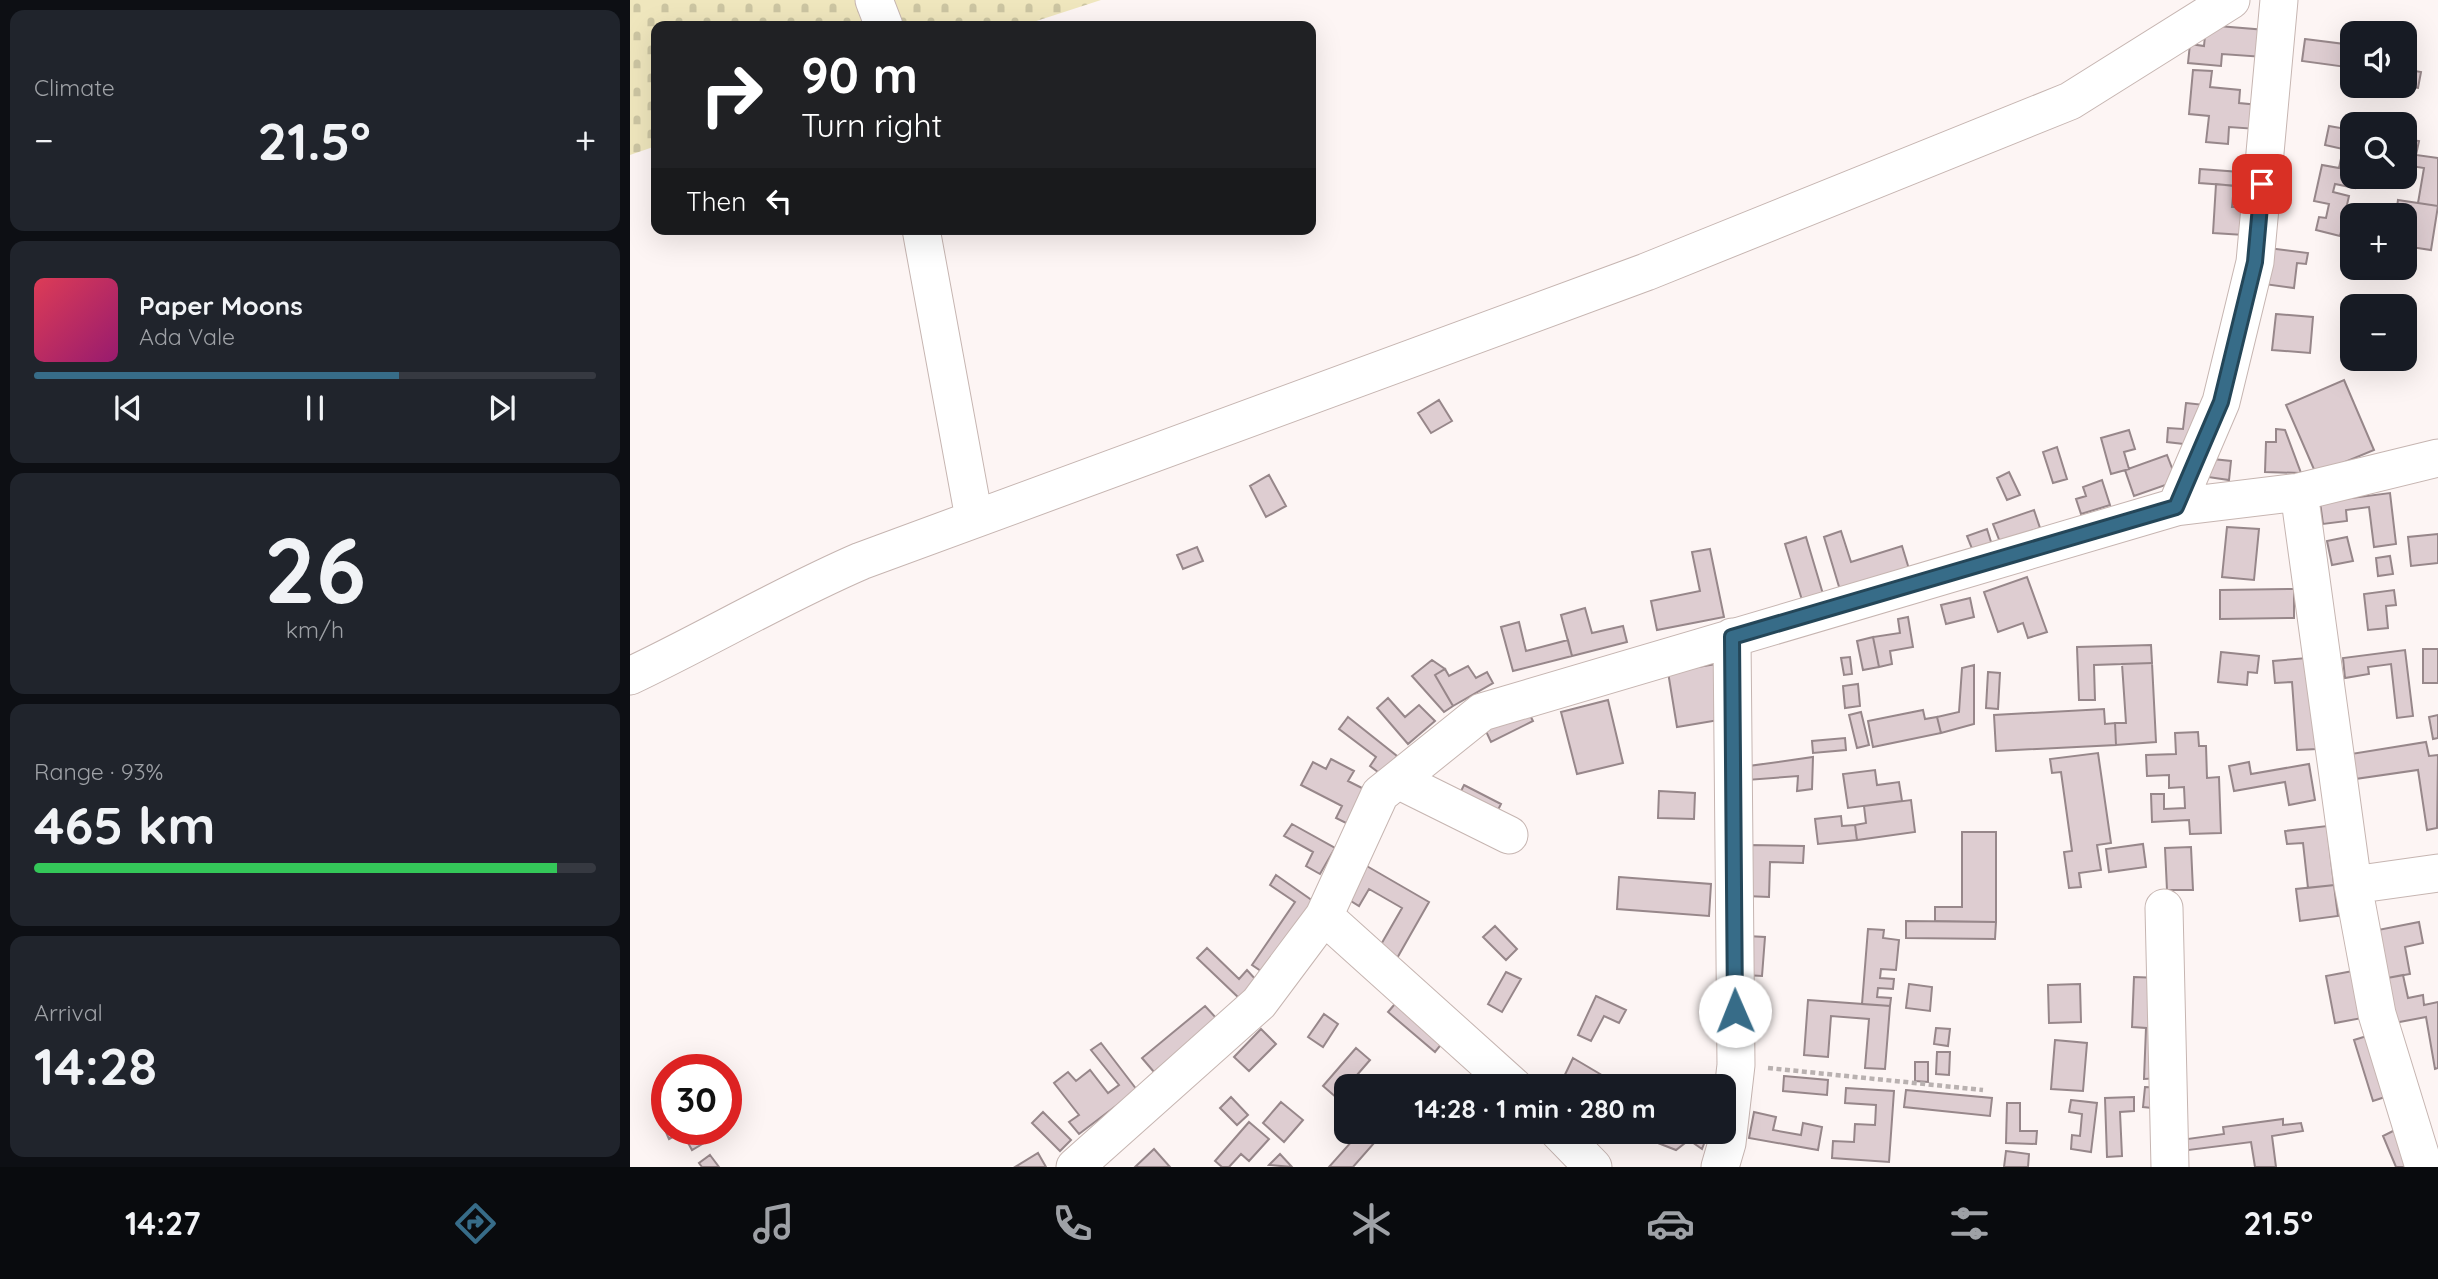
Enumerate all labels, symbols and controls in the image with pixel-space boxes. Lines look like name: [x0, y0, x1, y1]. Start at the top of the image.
map controls: [2340, 21, 2417, 371]
button: sound: [2340, 21, 2417, 98]
text: 90 m: [801, 44, 918, 105]
icon: right: [686, 49, 777, 140]
text: Climate: [34, 73, 115, 102]
text: Turn right: [801, 105, 942, 145]
text: 21.5°: [258, 108, 371, 173]
button: search: [2340, 112, 2417, 189]
text: −: [34, 116, 54, 164]
text: +: [575, 116, 596, 164]
pin: [2232, 154, 2292, 214]
icon: arrive: [2243, 165, 2281, 203]
icon: left: [760, 182, 798, 220]
text: Then: [686, 185, 746, 218]
button: +: [2340, 203, 2417, 280]
text: Paper Moons: [139, 289, 303, 322]
button: −: [2340, 294, 2417, 371]
text: Ada Vale: [139, 322, 235, 351]
icon: previous: [109, 389, 147, 427]
icon: pause: [296, 389, 334, 427]
icon: next: [483, 389, 521, 427]
text: 26: [264, 512, 366, 626]
text: km/h: [286, 615, 344, 644]
text: Range · 93%: [34, 757, 163, 786]
text: 465 km: [34, 792, 215, 857]
position arrow: [1698, 974, 1772, 1048]
text: Arrival: [34, 998, 103, 1027]
text: 14:28: [34, 1033, 157, 1098]
speed limit sign: 30: [651, 1054, 742, 1145]
text: 14:28 · 1 min · 280 m: [1414, 1092, 1656, 1125]
icon: directions: [451, 1199, 500, 1248]
icon: music: [749, 1199, 798, 1248]
icon: phone: [1048, 1199, 1097, 1248]
icon: climate: [1347, 1199, 1396, 1248]
icon: car: [1646, 1199, 1695, 1248]
icon: filters: [1945, 1199, 1994, 1248]
text: 14:27: [125, 1203, 201, 1243]
text: 21.5°: [2243, 1203, 2313, 1243]

